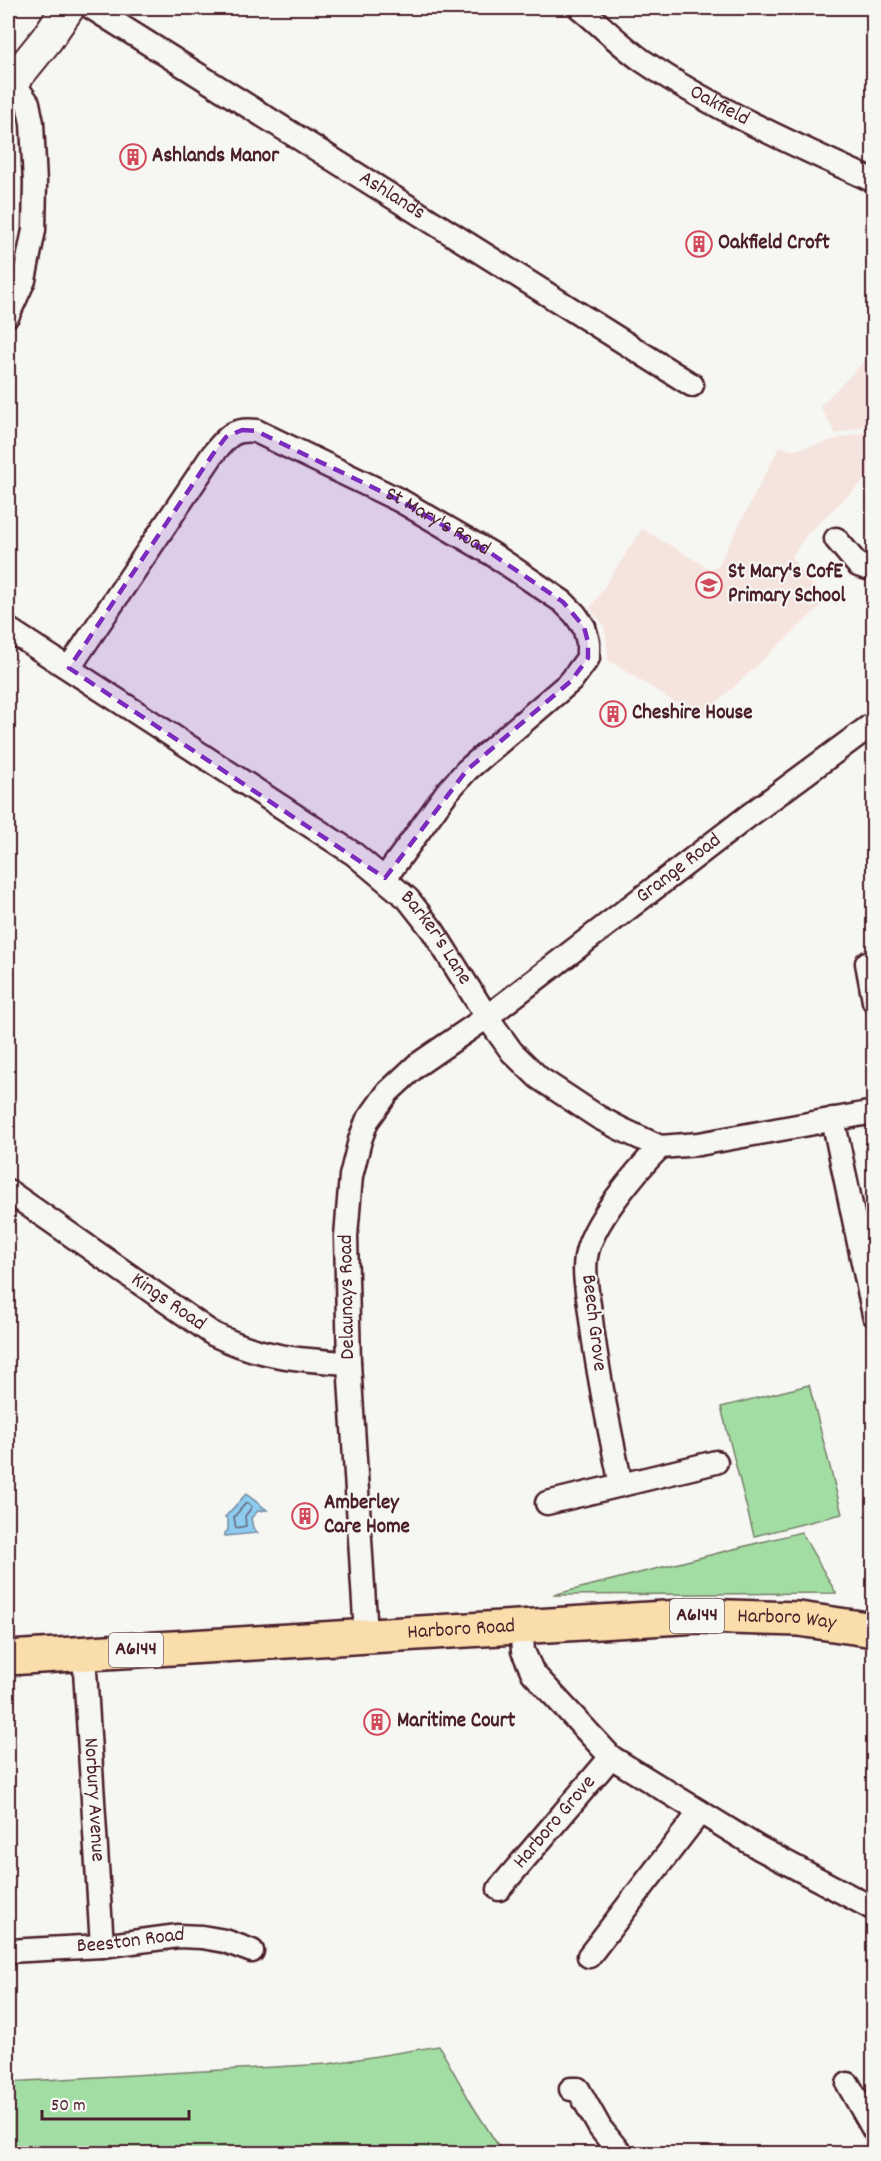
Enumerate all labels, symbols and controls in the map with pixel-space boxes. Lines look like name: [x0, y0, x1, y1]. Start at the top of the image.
street label: Oakfield: [683, 78, 754, 135]
building icon: Ashlands Manor: [118, 142, 148, 172]
place label: Ashlands Manor: [152, 142, 280, 172]
street label: Ashlands: [353, 164, 431, 229]
building icon: Oakfield Croft: [684, 229, 714, 259]
place label: Oakfield Croft: [718, 229, 830, 259]
street label: St Mary's Road: [379, 480, 496, 565]
place label: St Mary's CofE Primary School: [728, 558, 847, 612]
school or university icon: St Mary's CofE Primary School: [694, 570, 724, 600]
building icon: Cheshire House: [598, 699, 628, 729]
place label: Cheshire House: [632, 699, 753, 729]
street label: Grange Road: [630, 827, 728, 912]
street label: Barker's Lane: [394, 883, 478, 991]
street label: Delaunays Road: [332, 1234, 364, 1360]
street label: Kings Road: [124, 1266, 212, 1339]
street label: Beech Grove: [572, 1273, 614, 1373]
place label: Amberley Care Home: [324, 1489, 410, 1543]
building icon: Amberley Care Home: [290, 1501, 320, 1531]
road number: A6144: [670, 1599, 724, 1633]
street label: Harboro Way: [737, 1602, 839, 1639]
street label: Harboro Road: [406, 1612, 516, 1649]
road number: A6144: [109, 1633, 163, 1667]
building icon: Maritime Court: [362, 1707, 392, 1737]
place label: Maritime Court: [397, 1707, 515, 1737]
street label: Norbury Avenue: [74, 1737, 112, 1863]
street label: Harboro Grove: [507, 1769, 604, 1876]
street label: Beeston Road: [76, 1921, 185, 1962]
scale bar: [42, 2083, 189, 2121]
text: 50 m: [51, 2094, 86, 2119]

